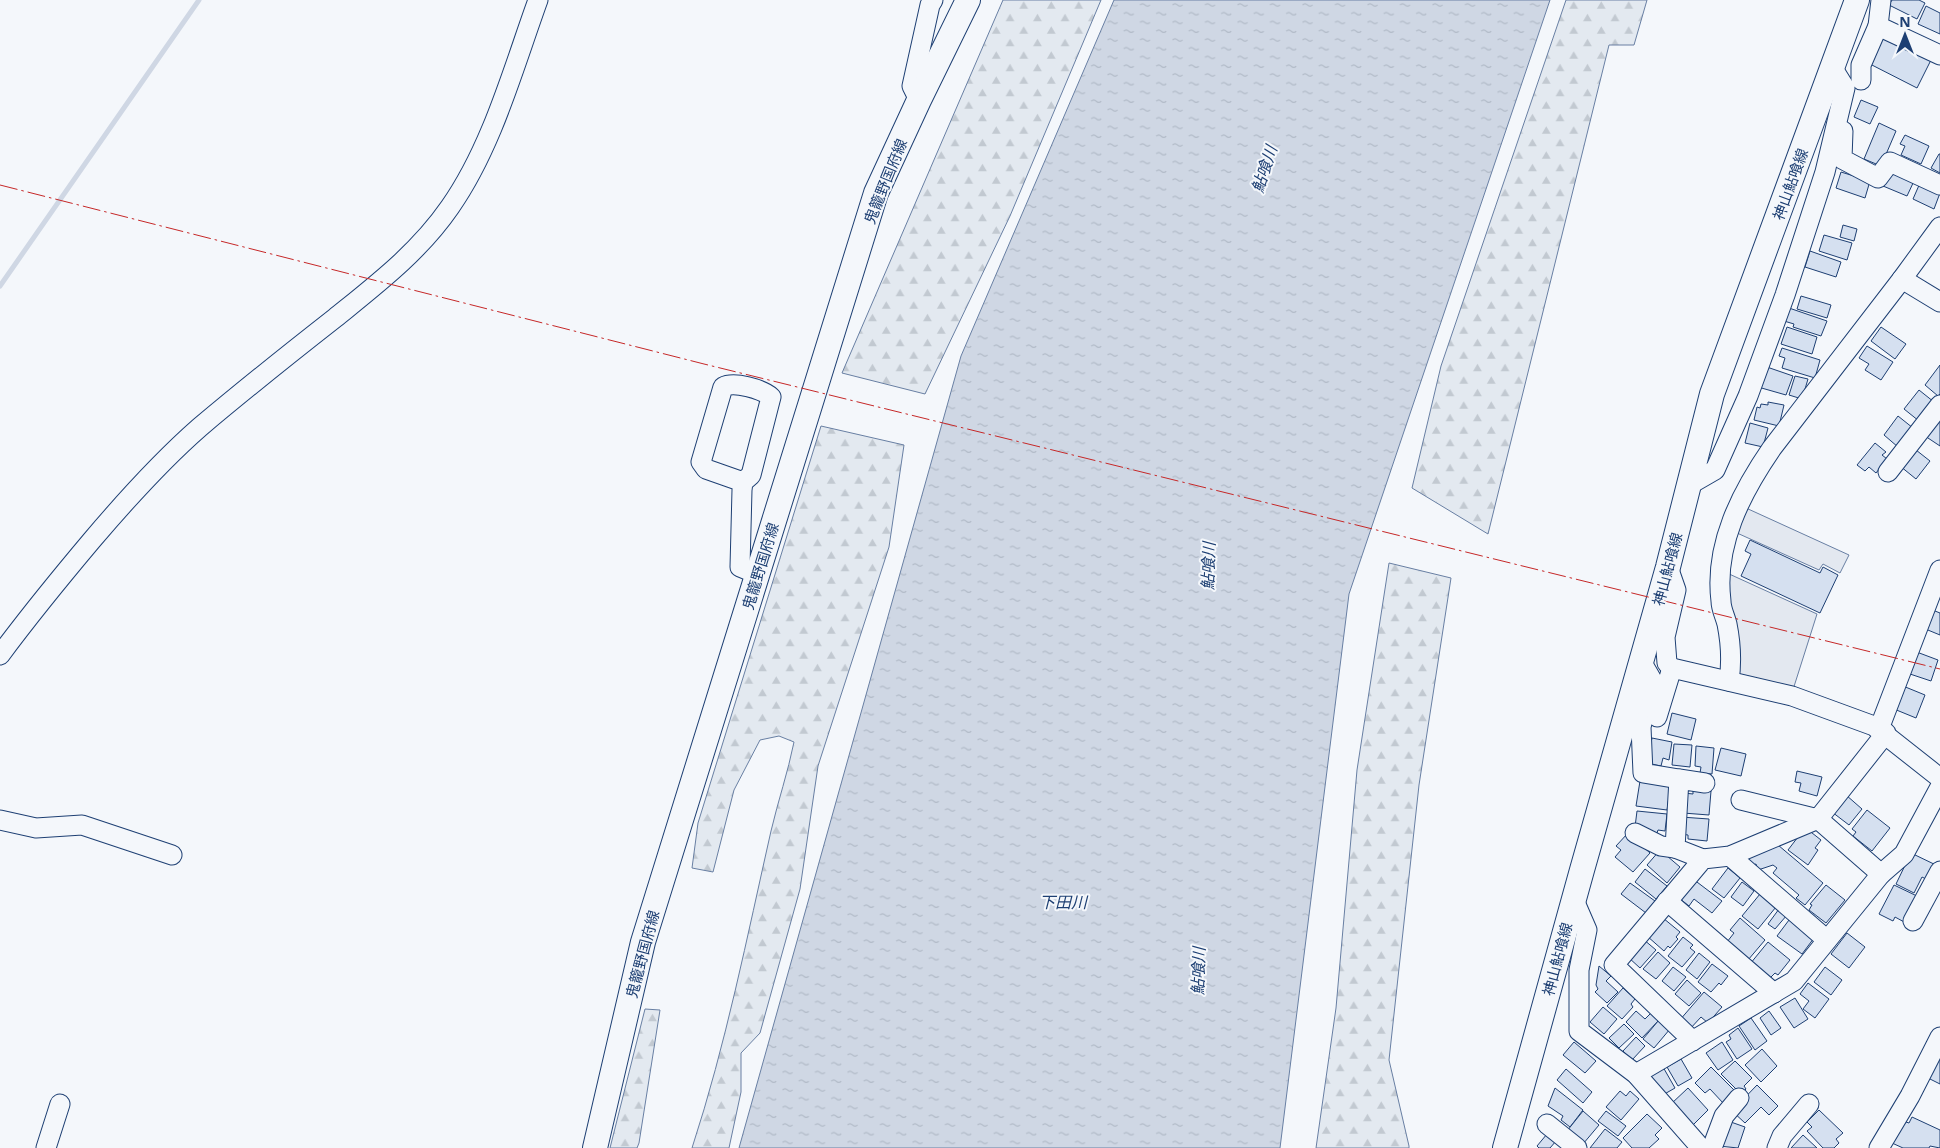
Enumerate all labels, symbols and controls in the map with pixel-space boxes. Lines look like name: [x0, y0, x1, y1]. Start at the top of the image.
north arrow: [1880, 10, 1930, 60]
text: N: [1899, 12, 1911, 31]
street label: 鬼籠野国府線: [859, 136, 911, 226]
water label: 鮎喰川: [1246, 141, 1282, 195]
street label: 神山鮎喰線: [1768, 145, 1812, 223]
street label: 鬼籠野国府線: [737, 520, 783, 612]
street label: 神山鮎喰線: [1648, 530, 1686, 608]
water label: 鮎喰川: [1196, 540, 1220, 590]
water label: 下田川: [1039, 891, 1089, 913]
street label: 鬼籠野国府線: [621, 908, 663, 1000]
street label: 神山鮎喰線: [1538, 920, 1576, 998]
water label: 鮎喰川: [1186, 945, 1210, 995]

